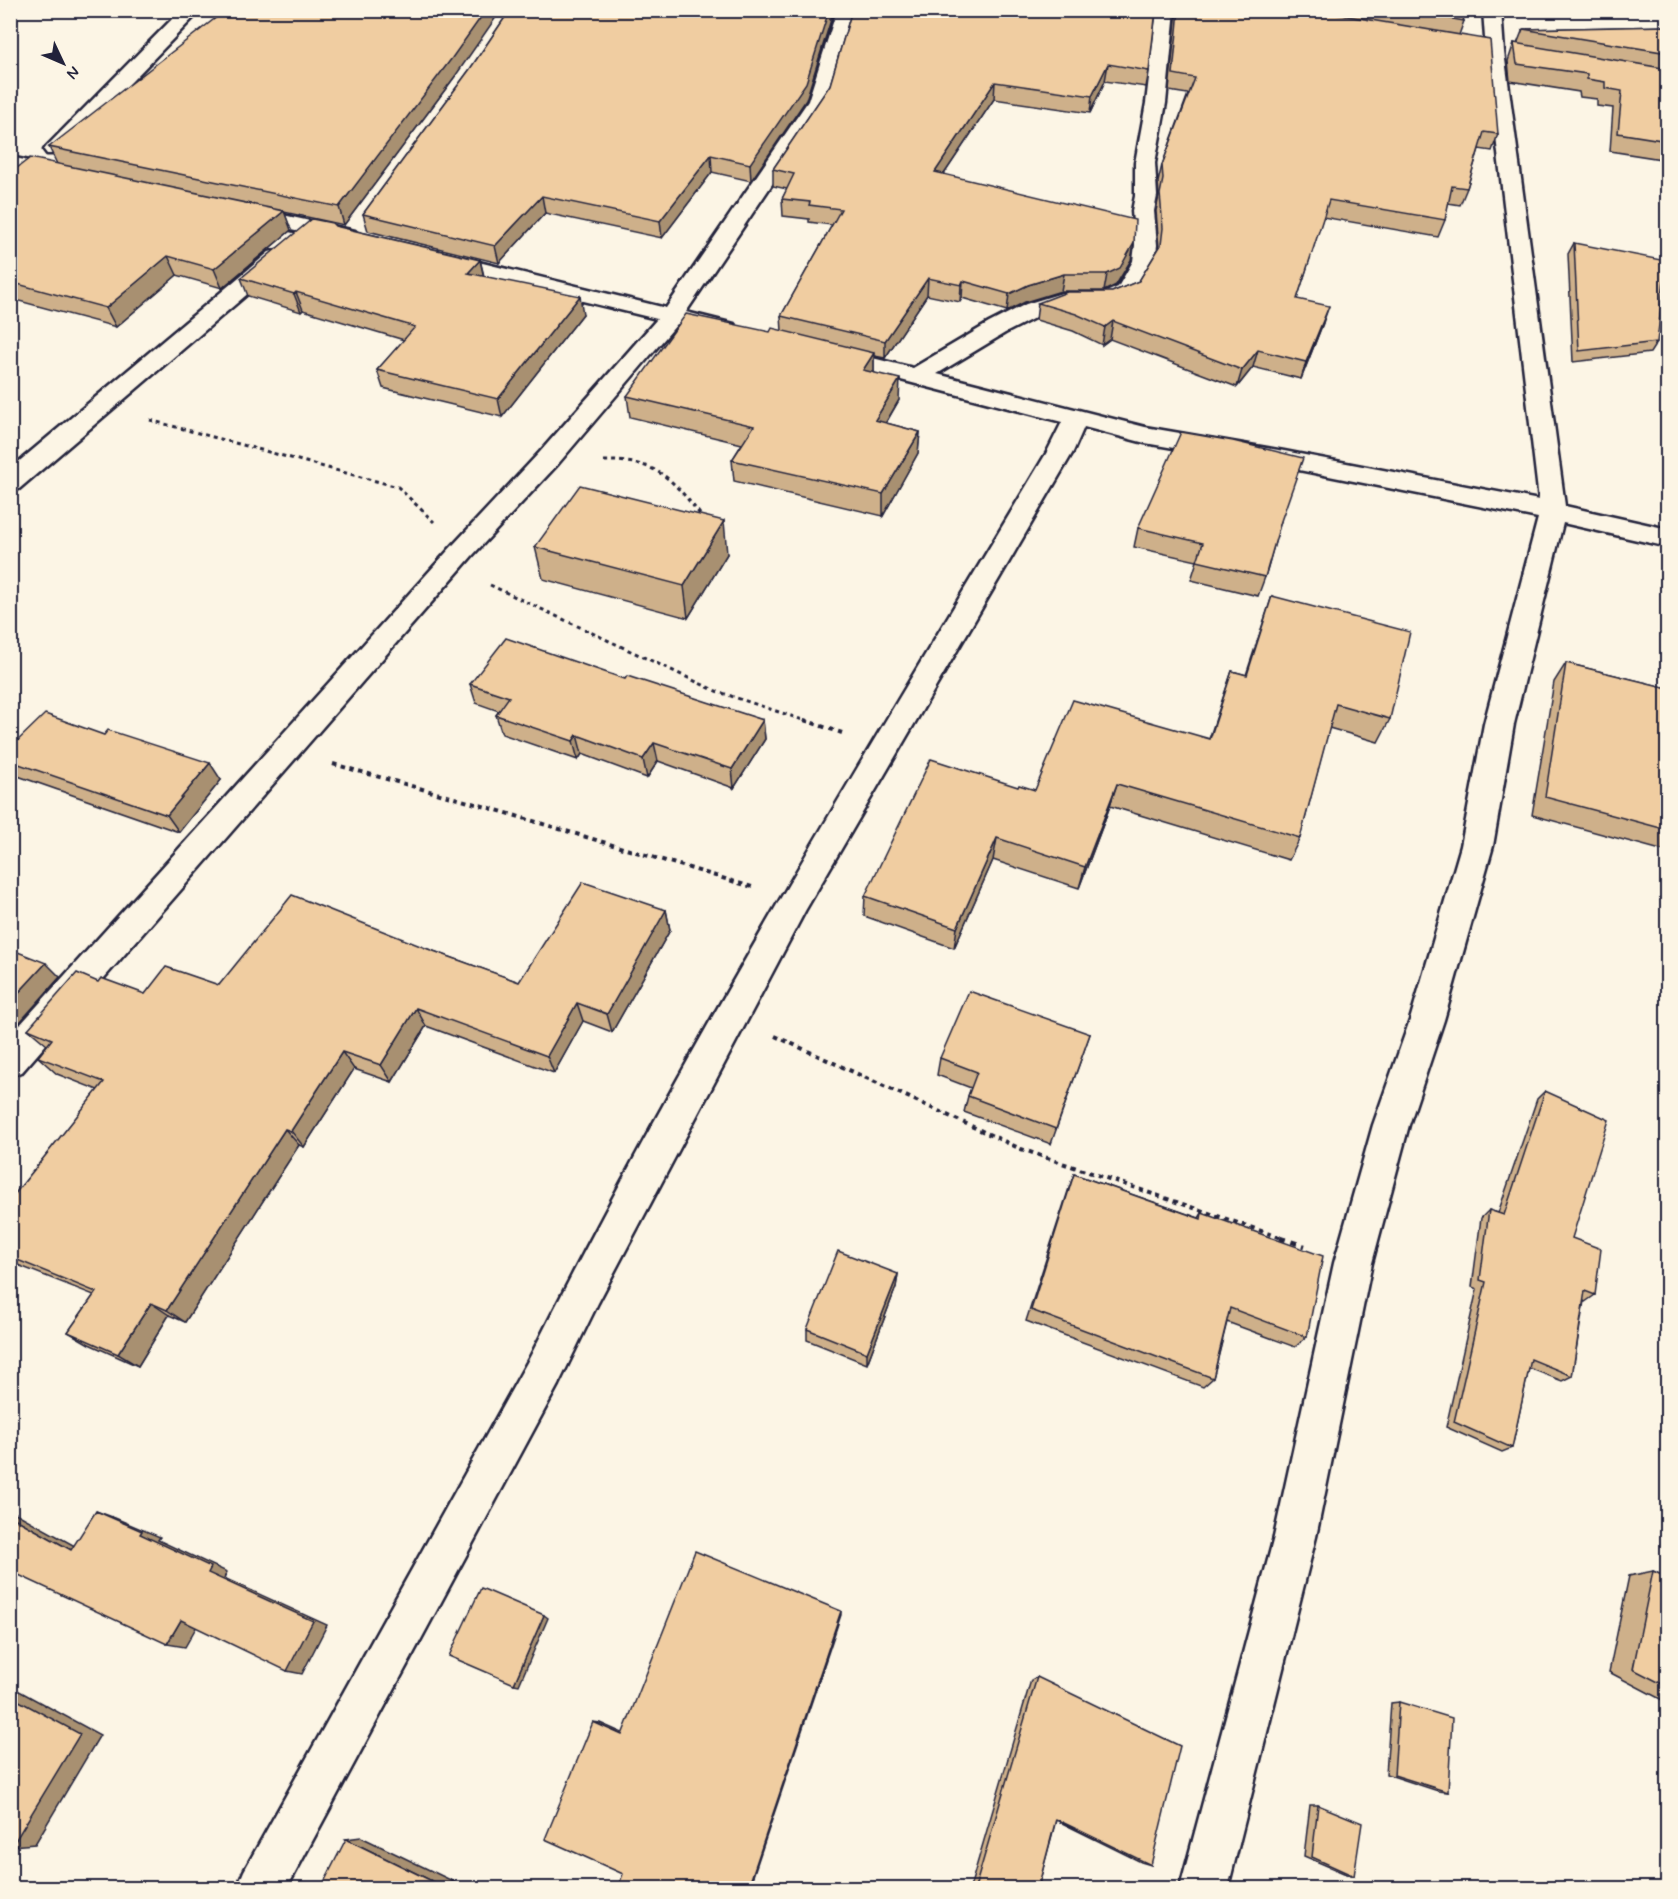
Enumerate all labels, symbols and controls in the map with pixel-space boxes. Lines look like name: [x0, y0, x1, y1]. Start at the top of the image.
north arrow: [33, 33, 93, 93]
text: N: [61, 61, 84, 84]

